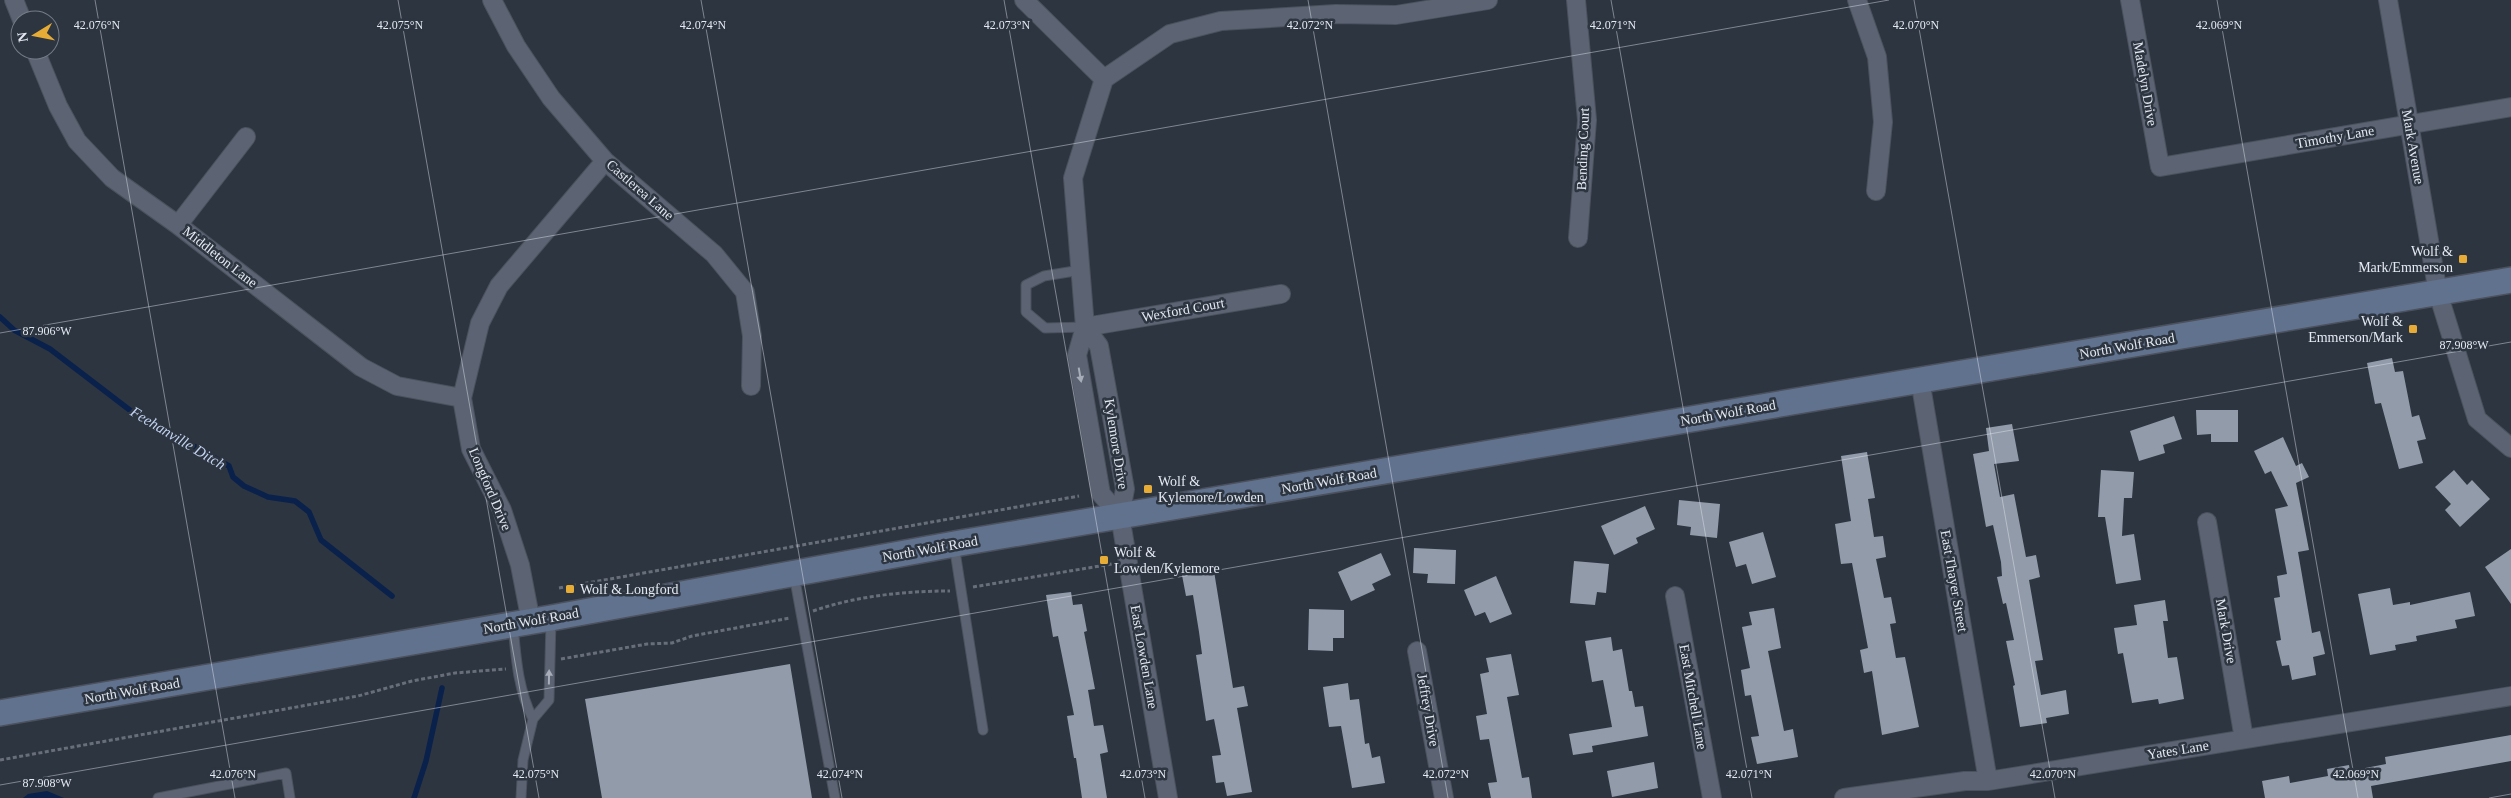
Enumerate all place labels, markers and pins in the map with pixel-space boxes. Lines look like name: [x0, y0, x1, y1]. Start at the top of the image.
place label: Wolf & Mark/Emmerson: [2358, 244, 2453, 275]
marker: Wolf & Mark/Emmerson: [2457, 253, 2469, 265]
place label: Wolf & Emmerson/Mark: [2308, 314, 2403, 345]
marker: Wolf & Emmerson/Mark: [2407, 323, 2419, 335]
place label: Wolf & Kylemore/Lowden: [1158, 474, 1264, 505]
marker: Wolf & Kylemore/Lowden: [1142, 483, 1154, 495]
place label: Wolf & Lowden/Kylemore: [1114, 545, 1220, 576]
marker: Wolf & Lowden/Kylemore: [1098, 554, 1110, 566]
place label: Wolf & Longford: [580, 582, 678, 597]
marker: Wolf & Longford: [564, 583, 576, 595]

